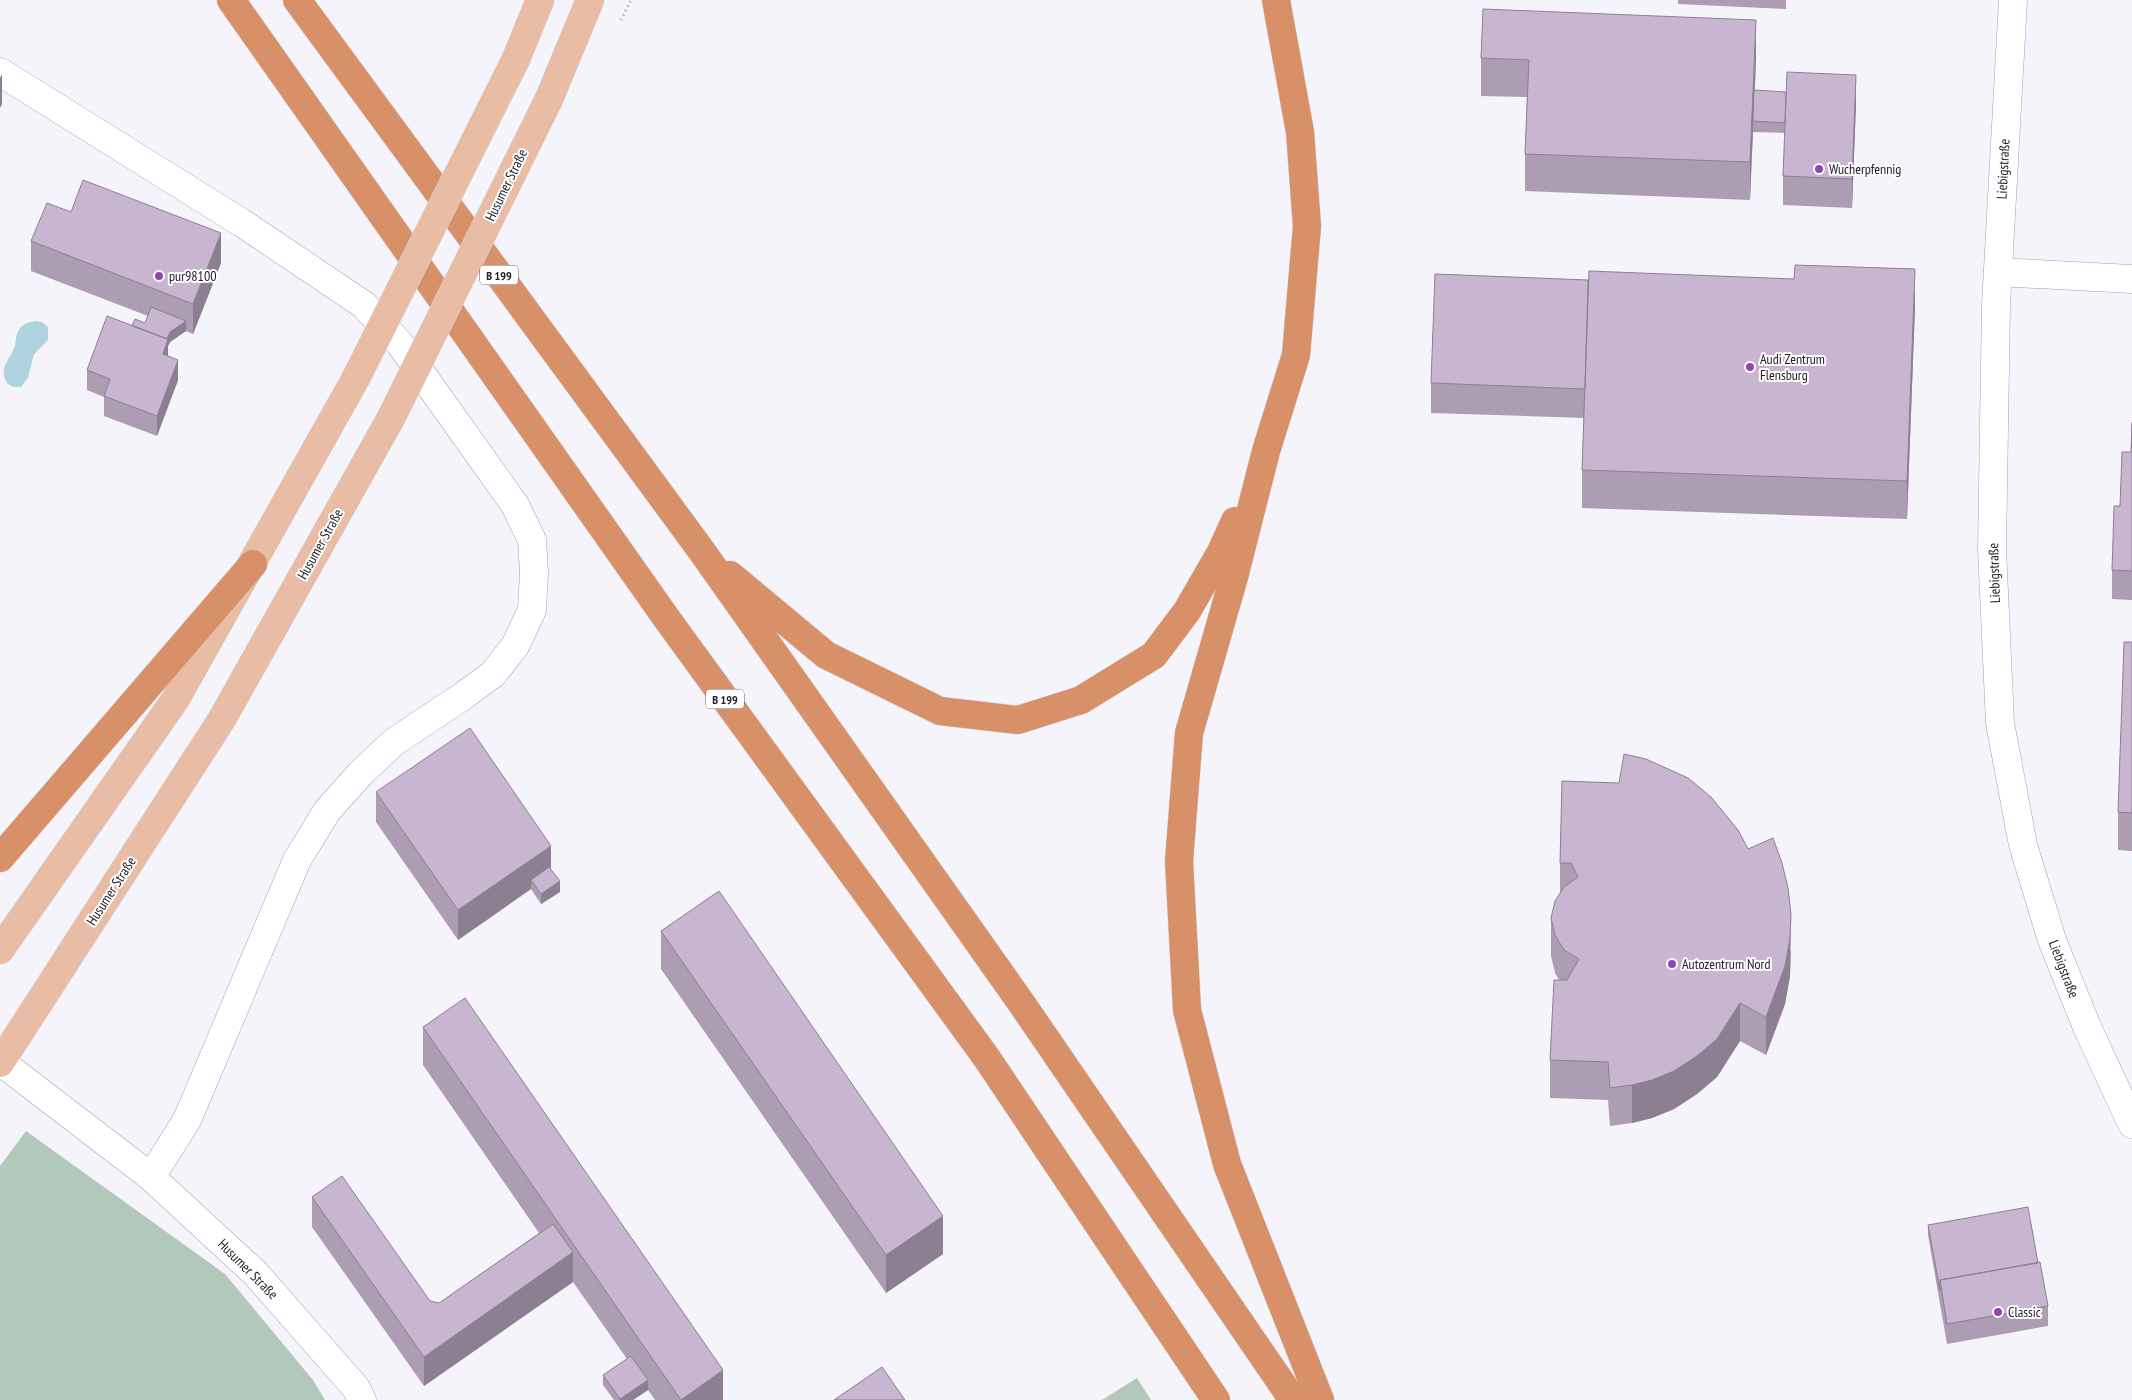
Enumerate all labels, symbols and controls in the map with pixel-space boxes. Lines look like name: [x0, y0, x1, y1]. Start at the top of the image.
street label: Liebigstraße: [1992, 138, 2014, 200]
street label: Husumer Straße: [481, 146, 531, 224]
place label: Wucherpfennig: [1829, 160, 1901, 178]
marker: Wucherpfennig: [1813, 163, 1825, 175]
road number: B 199: [480, 266, 518, 284]
place label: pur98100: [169, 267, 217, 285]
marker: pur98100: [153, 270, 165, 282]
place label: Audi Zentrum Flensburg: [1760, 350, 1825, 384]
marker: Audi Zentrum Flensburg: [1744, 361, 1756, 373]
street label: Husumer Straße: [293, 505, 347, 582]
street label: Liebigstraße: [1984, 542, 2004, 604]
road number: B 199: [706, 690, 744, 709]
street label: Husumer Straße: [82, 853, 140, 929]
street label: Liebigstraße: [2045, 938, 2083, 1001]
place label: Autozentrum Nord: [1682, 955, 1770, 973]
marker: Autozentrum Nord: [1666, 958, 1678, 970]
street label: Husumer Straße: [214, 1235, 282, 1303]
place label: Classic: [2008, 1303, 2041, 1321]
marker: Classic: [1992, 1306, 2004, 1318]

